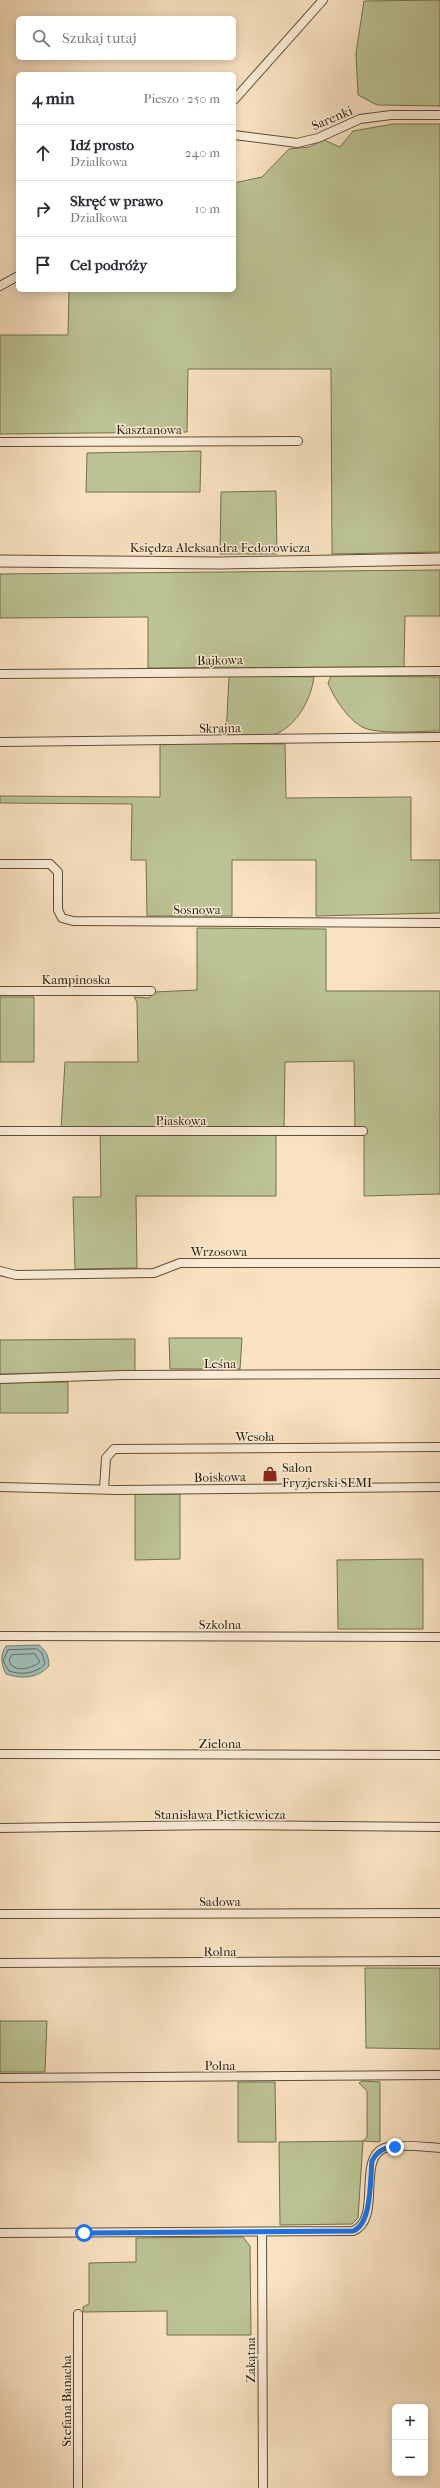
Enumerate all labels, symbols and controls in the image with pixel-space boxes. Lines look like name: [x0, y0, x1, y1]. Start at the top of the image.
search box: [16, 16, 236, 60]
icon: search: [30, 27, 52, 49]
text: Szukaj tutaj: [62, 29, 136, 47]
text: 4 min: [32, 88, 75, 108]
text: Pieszo · 250 m: [144, 91, 220, 106]
street label: Sarenki: [309, 103, 355, 133]
text: Idź prosto: [70, 136, 134, 154]
icon: ahead: [32, 142, 54, 164]
text: 240 m: [185, 145, 220, 160]
text: Działkowa: [70, 154, 127, 169]
text: Skręć w prawo: [70, 192, 163, 210]
icon: right: [32, 198, 54, 220]
text: 10 m: [195, 201, 220, 216]
text: Działkowa: [70, 210, 127, 225]
icon: arrive: [32, 254, 54, 276]
text: Cel podróży: [70, 256, 147, 274]
street label: Kasztanowa: [116, 422, 183, 437]
street label: Księdza Aleksandra Fedorowicza: [130, 540, 311, 555]
street label: Bajkowa: [197, 652, 244, 668]
street label: Skrajna: [199, 720, 242, 736]
street label: Sosnowa: [173, 902, 222, 917]
street label: Kampinoska: [42, 972, 111, 987]
street label: Piaskowa: [156, 1113, 207, 1128]
street label: Wrzosowa: [190, 1244, 248, 1259]
street label: Leśna: [204, 1356, 237, 1371]
street label: Wesoła: [234, 1429, 276, 1444]
place label: Salon Fryzjerski SEMI: [282, 1460, 372, 1490]
shop icon: Salon Fryzjerski SEMI: [261, 1465, 279, 1483]
street label: Boiskowa: [194, 1469, 247, 1485]
street label: Szkolna: [199, 1617, 242, 1632]
street label: Zielona: [199, 1736, 242, 1751]
street label: Stanisława Pietkiewicza: [154, 1807, 287, 1822]
street label: Sadowa: [199, 1894, 242, 1909]
street label: Rolna: [204, 1944, 237, 1959]
street label: Polna: [204, 2058, 237, 2073]
route end: [386, 2138, 404, 2156]
route start: [75, 2224, 93, 2242]
street label: Zakątna: [243, 2336, 258, 2383]
street label: Stefana Banacha: [59, 2354, 74, 2447]
map controls: [392, 2404, 428, 2476]
button: +: [392, 2404, 428, 2440]
button: −: [392, 2440, 428, 2476]

